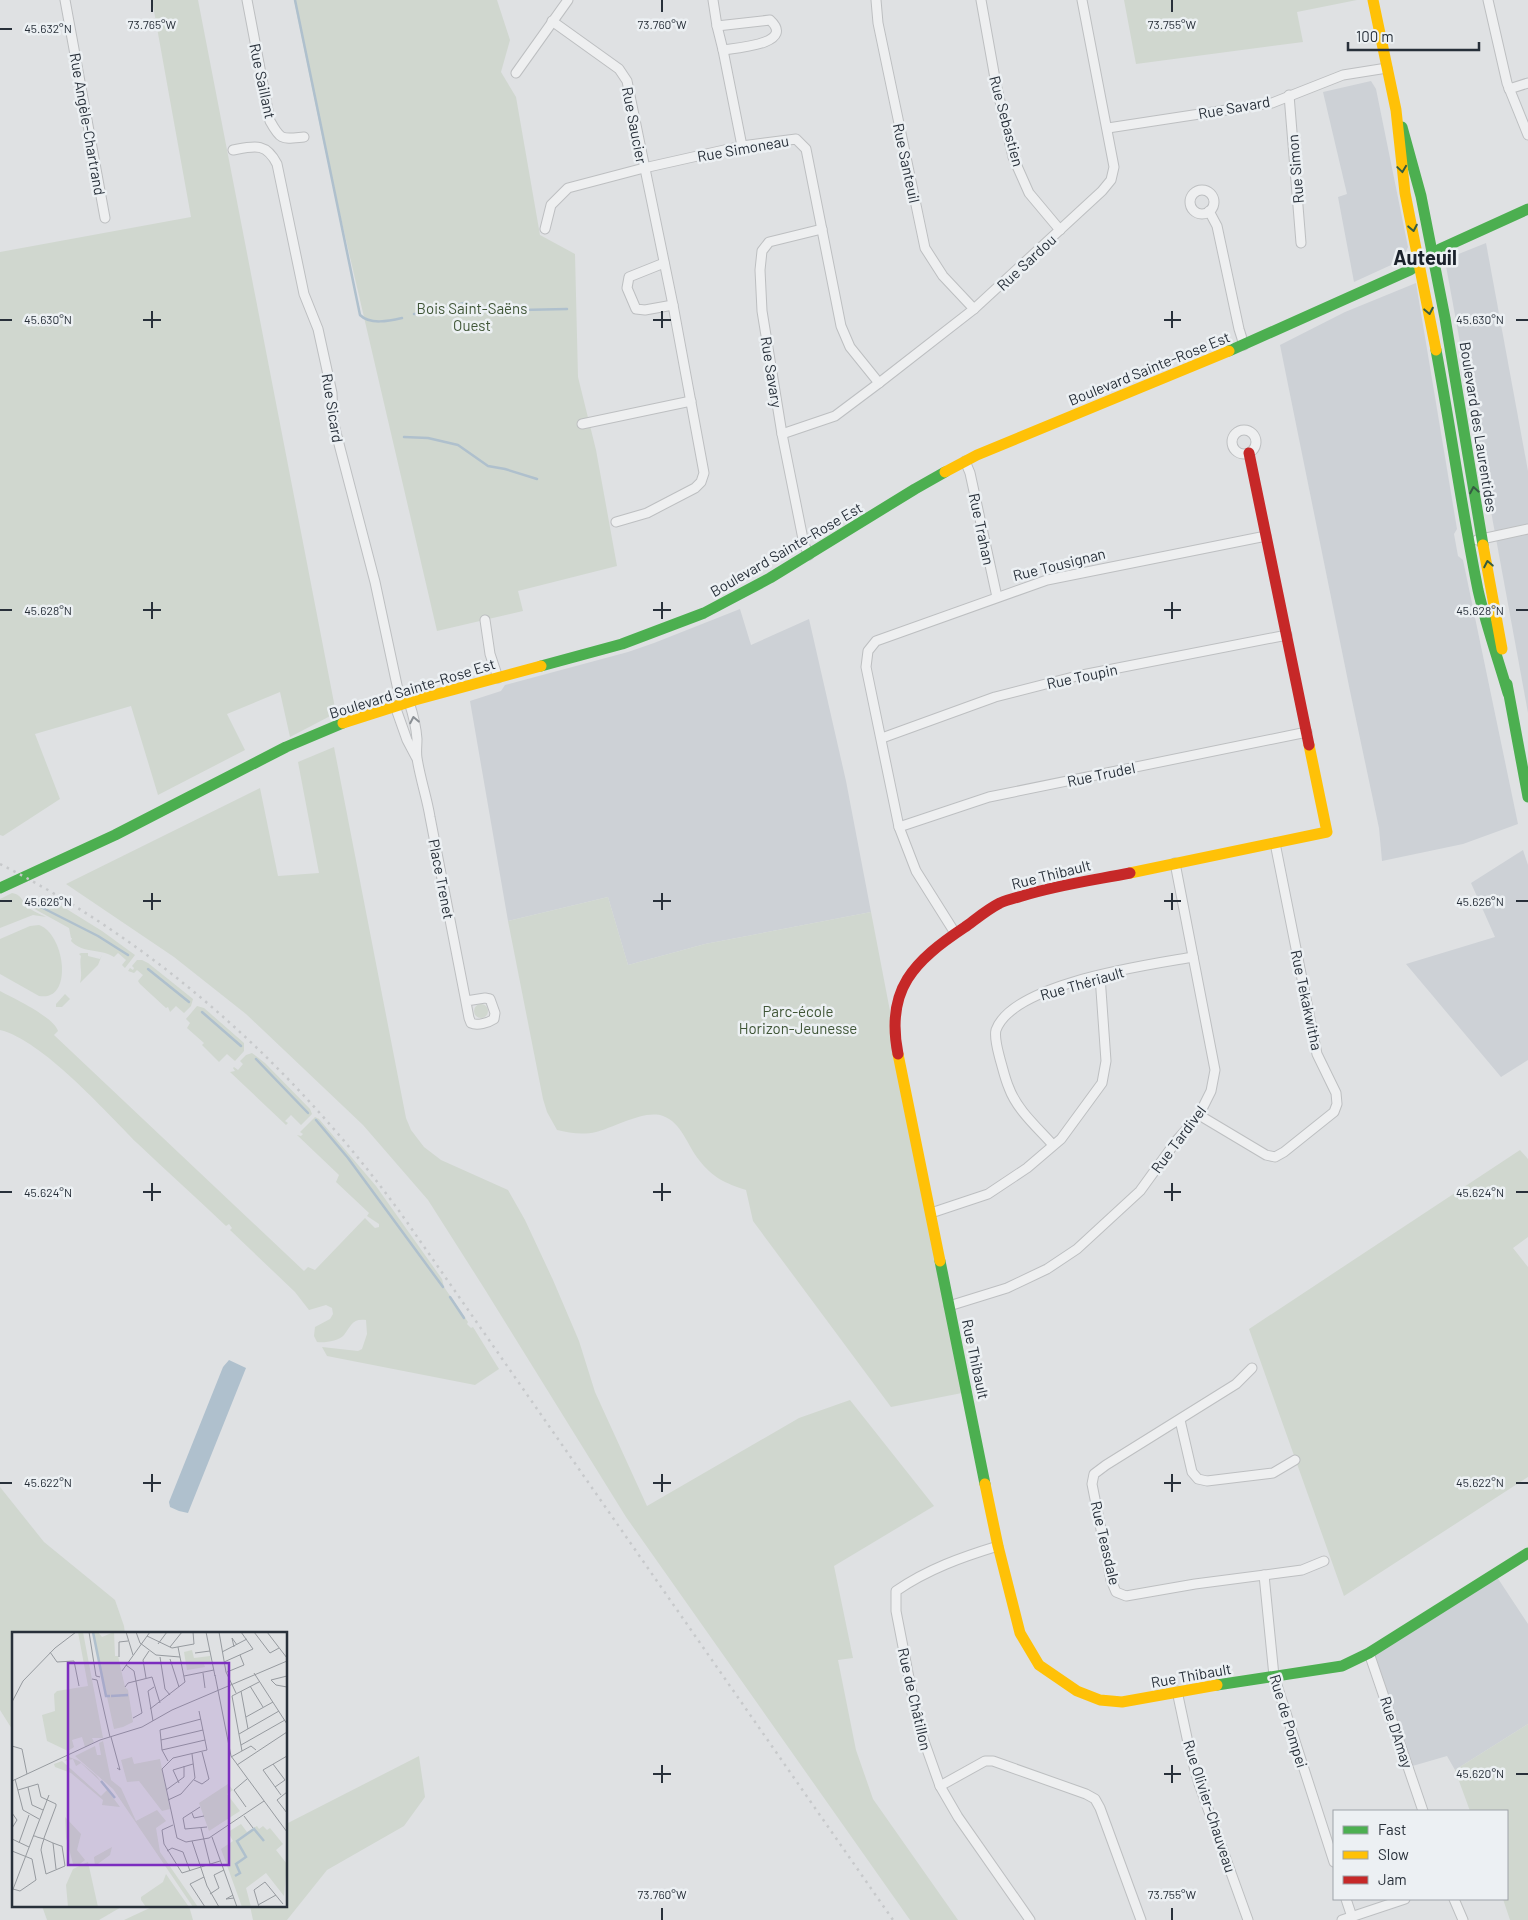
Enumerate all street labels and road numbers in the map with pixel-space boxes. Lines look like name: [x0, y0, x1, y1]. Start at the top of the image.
street label: Rue Saillant: [246, 42, 280, 120]
street label: Rue Angèle-Chartrand: [67, 52, 109, 196]
street label: Rue Sebastien: [986, 74, 1028, 168]
street label: Rue Saucier: [619, 85, 651, 165]
street label: Rue Savard: [1197, 92, 1271, 122]
street label: Rue Santeuil: [890, 121, 924, 205]
street label: Rue Simoneau: [696, 131, 790, 165]
street label: Rue Simon: [1283, 134, 1307, 204]
street label: Rue Sardou: [993, 230, 1059, 294]
street label: Boulevard Sainte-Rose Est: [1066, 327, 1232, 409]
street label: Rue Savary: [757, 335, 787, 409]
street label: Boulevard des Laurentides: [1457, 340, 1501, 514]
street label: Rue Sicard: [319, 372, 347, 444]
street label: Rue Trahan: [966, 491, 998, 567]
street label: Boulevard Sainte-Rose Est: [707, 498, 865, 600]
street label: Rue Tousignan: [1011, 544, 1107, 584]
street label: Boulevard Sainte-Rose Est: [327, 654, 497, 722]
street label: Rue Toupin: [1045, 660, 1119, 692]
street label: Rue Trudel: [1065, 758, 1137, 790]
street label: Place Trenet: [425, 837, 459, 921]
street label: Rue Thibault: [1009, 855, 1093, 893]
street label: Rue Tekakwitha: [1288, 948, 1326, 1052]
street label: Rue Thériault: [1038, 962, 1126, 1004]
street label: Rue Tardivel: [1147, 1102, 1209, 1176]
street label: Rue Thibault: [959, 1317, 993, 1401]
street label: Rue Teasdale: [1088, 1499, 1124, 1587]
street label: Rue de Châtillon: [894, 1646, 936, 1752]
street label: Rue Thibault: [1149, 1659, 1233, 1691]
street label: Rue de Pompei: [1266, 1672, 1312, 1770]
street label: Rue D'Amay: [1377, 1694, 1417, 1770]
street label: Rue Olivier-Chauveau: [1180, 1737, 1240, 1875]

